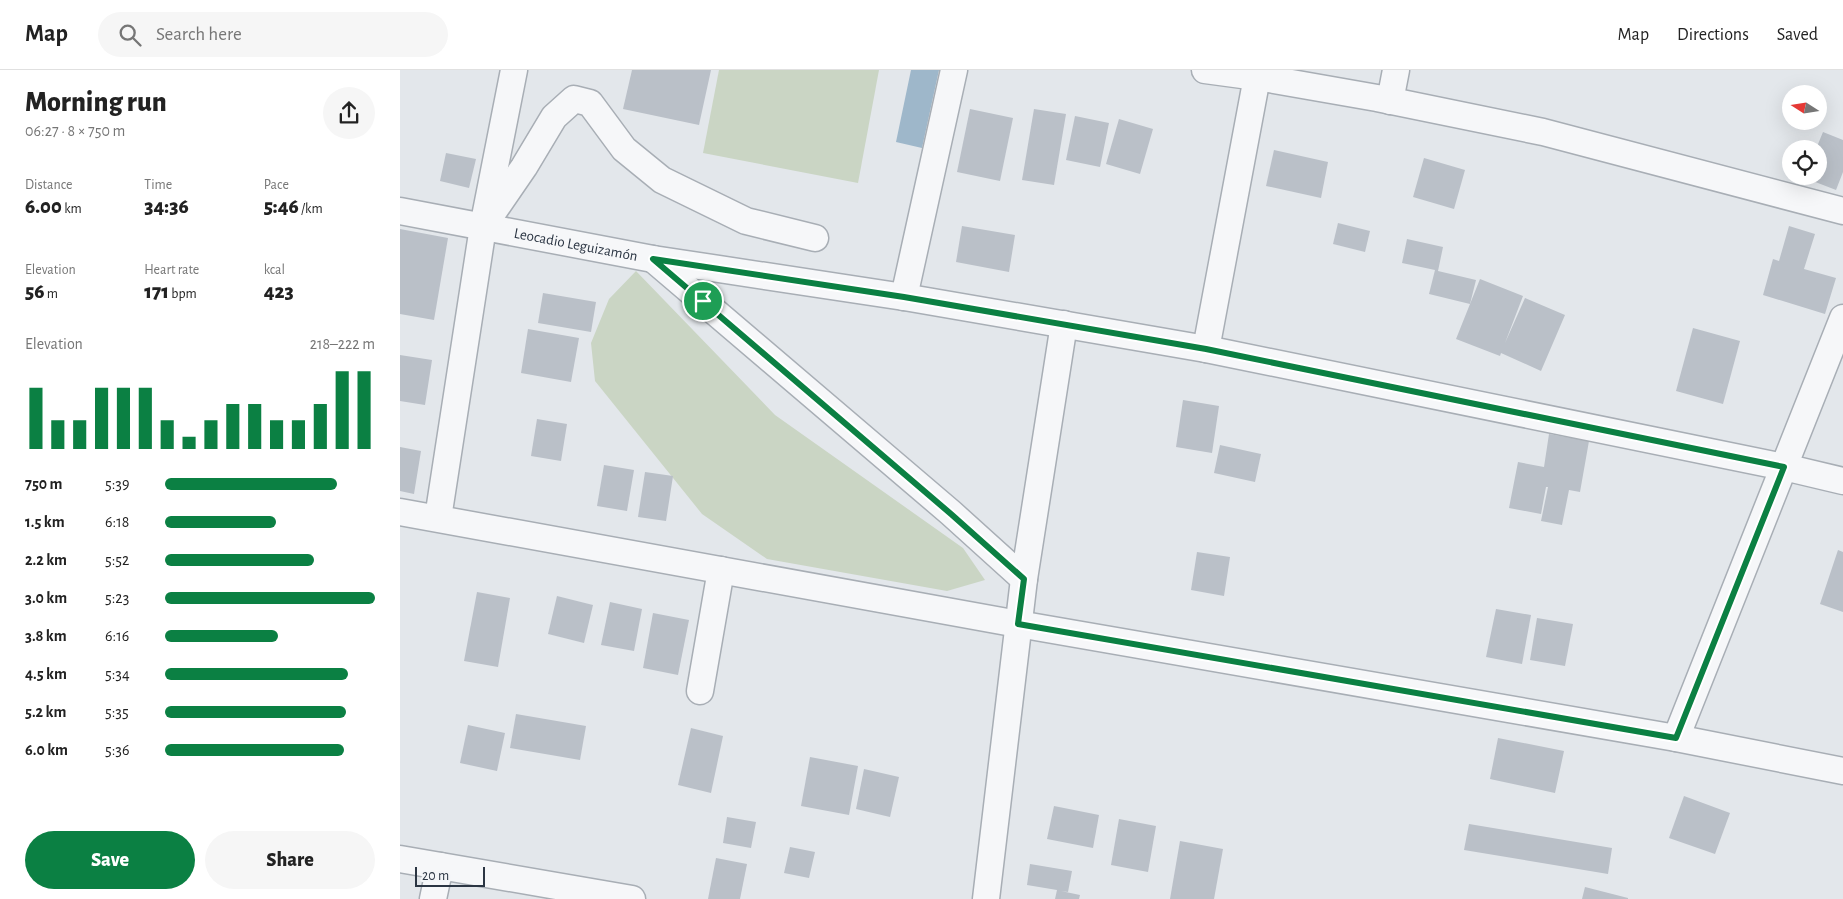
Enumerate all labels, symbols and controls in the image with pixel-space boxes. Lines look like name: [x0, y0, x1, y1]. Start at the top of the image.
search box: [98, 12, 448, 57]
icon: search: [116, 21, 144, 49]
text: Map: [25, 22, 68, 46]
text: Search here: [156, 25, 242, 44]
text: Map: [1618, 26, 1649, 44]
text: Directions: [1677, 26, 1749, 44]
text: Saved: [1777, 26, 1818, 44]
north arrow: [1782, 85, 1828, 130]
map controls: [1782, 85, 1827, 185]
button: share: [323, 87, 375, 139]
text: Morning run: [25, 89, 167, 117]
text: 06:27 · 8 × 750 m: [25, 123, 125, 139]
button: locate: [1782, 140, 1827, 185]
text: Distance: [25, 178, 72, 192]
text: Time: [144, 178, 172, 192]
text: Pace: [264, 178, 289, 192]
text: 6.00: [25, 196, 62, 217]
text: 34:36: [144, 196, 189, 217]
text: 5:46: [264, 196, 299, 217]
text: km: [62, 202, 82, 216]
text: /km: [299, 202, 323, 216]
street label: Leocadio Leguizamón: [513, 226, 639, 264]
text: Elevation: [25, 263, 76, 277]
text: Heart rate: [144, 263, 199, 277]
text: kcal: [264, 263, 285, 277]
pin: [682, 280, 724, 322]
text: 56: [25, 281, 44, 302]
text: 171: [144, 281, 169, 302]
text: 423: [264, 281, 294, 302]
text: m: [44, 287, 58, 301]
text: bpm: [169, 287, 197, 301]
icon: arrive: [689, 287, 717, 315]
text: Elevation: [25, 336, 83, 352]
text: 218–222 m: [310, 336, 375, 352]
text: 750 m: [25, 476, 63, 492]
text: 5:39: [105, 476, 129, 492]
text: 1.5 km: [25, 514, 65, 530]
text: 6:18: [105, 514, 129, 530]
text: 2.2 km: [25, 552, 67, 568]
text: 5:52: [105, 552, 129, 568]
text: 3.0 km: [25, 590, 67, 606]
text: 5:23: [105, 590, 129, 606]
text: 3.8 km: [25, 628, 67, 644]
text: 6:16: [105, 628, 129, 644]
text: 4.5 km: [25, 666, 67, 682]
text: 5:34: [105, 666, 130, 682]
text: 5.2 km: [25, 704, 66, 720]
text: 5:35: [105, 704, 129, 720]
text: 6.0 km: [25, 742, 68, 758]
text: 5:36: [105, 742, 129, 758]
button: Save: [25, 831, 195, 889]
button: Share: [205, 831, 375, 889]
scale bar: [415, 864, 485, 887]
text: 20 m: [422, 869, 449, 883]

